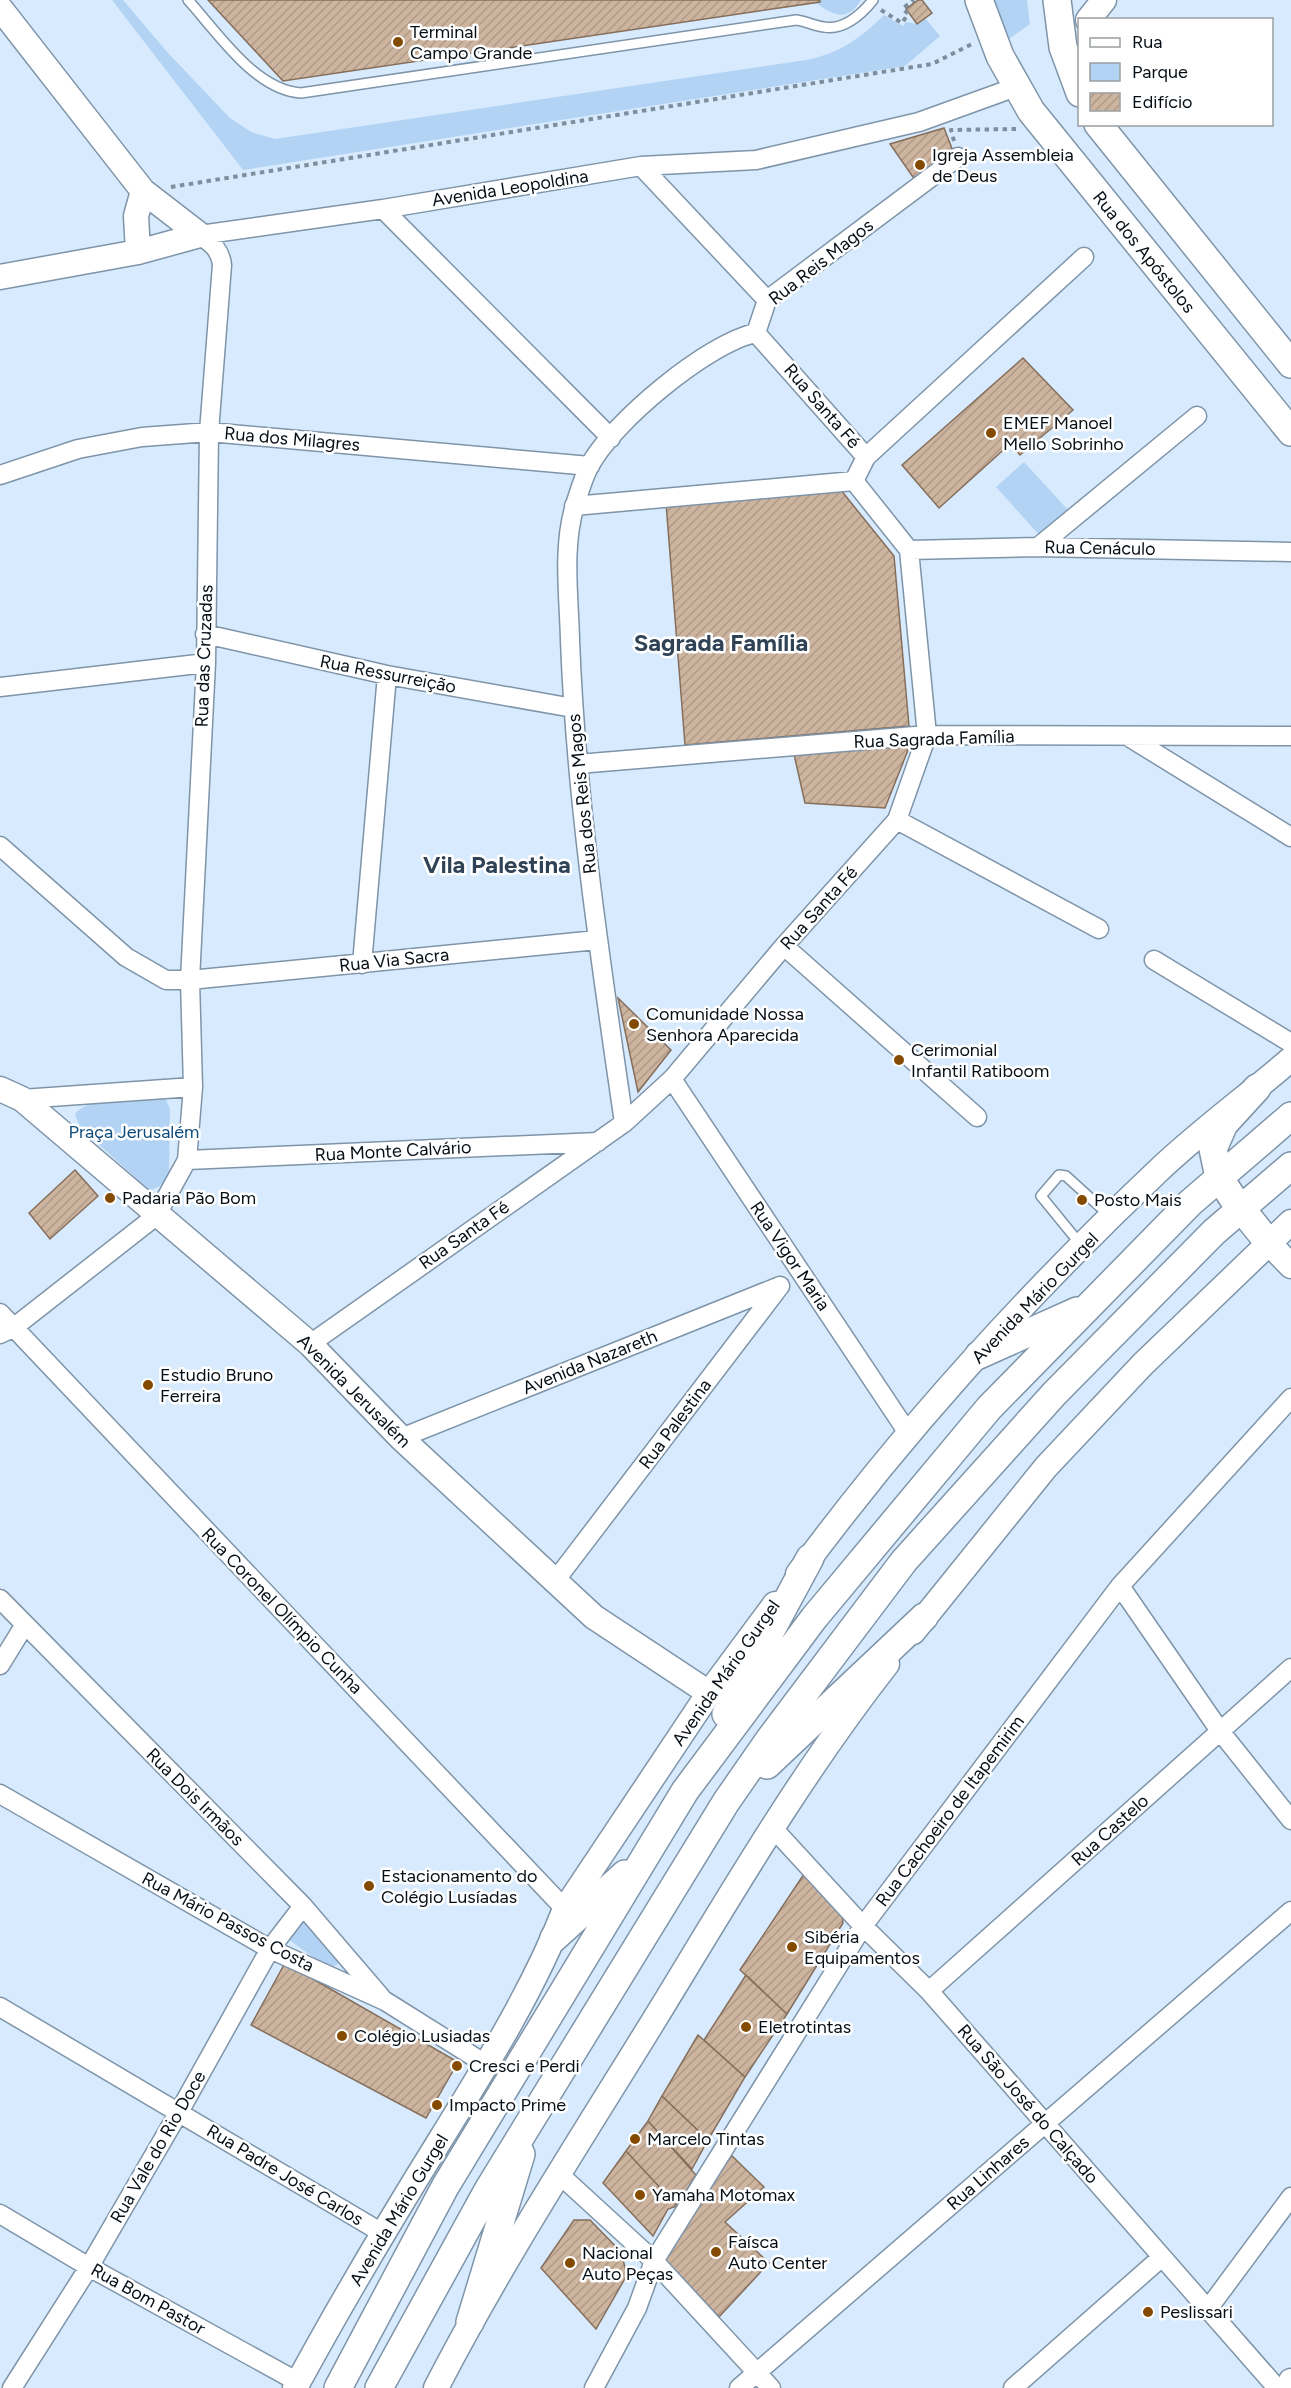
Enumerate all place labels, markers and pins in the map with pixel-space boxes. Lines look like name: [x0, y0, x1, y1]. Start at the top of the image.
place label: Terminal Campo Grande: [410, 21, 533, 64]
marker: Terminal Campo Grande: [391, 35, 405, 49]
place label: Igreja Assembleia de Deus: [932, 144, 1074, 187]
marker: Igreja Assembleia de Deus: [913, 158, 927, 172]
place label: EMEF Manoel Mello Sobrinho: [1003, 412, 1124, 455]
marker: EMEF Manoel Mello Sobrinho: [984, 426, 998, 440]
place label: Comunidade Nossa Senhora Aparecida: [646, 1003, 804, 1046]
marker: Comunidade Nossa Senhora Aparecida: [627, 1017, 641, 1031]
place label: Cerimonial Infantil Ratiboom: [911, 1039, 1049, 1082]
marker: Cerimonial Infantil Ratiboom: [892, 1053, 906, 1067]
place label: Padaria Pão Bom: [122, 1187, 256, 1209]
place label: Posto Mais: [1094, 1189, 1182, 1211]
marker: Padaria Pão Bom: [103, 1191, 117, 1205]
marker: Posto Mais: [1075, 1193, 1089, 1207]
place label: Estudio Bruno Ferreira: [160, 1364, 273, 1407]
marker: Estudio Bruno Ferreira: [141, 1378, 155, 1392]
place label: Estacionamento do Colégio Lusíadas: [381, 1865, 537, 1908]
marker: Estacionamento do Colégio Lusíadas: [362, 1879, 376, 1893]
place label: Sibéria Equipamentos: [804, 1926, 920, 1969]
marker: Sibéria Equipamentos: [785, 1940, 799, 1954]
place label: Eletrotintas: [758, 2016, 851, 2038]
marker: Eletrotintas: [739, 2020, 753, 2034]
place label: Colégio Lusiadas: [354, 2025, 490, 2047]
marker: Colégio Lusiadas: [335, 2029, 349, 2043]
place label: Cresci e Perdi: [469, 2055, 580, 2077]
marker: Cresci e Perdi: [450, 2059, 464, 2073]
place label: Impacto Prime: [449, 2094, 566, 2116]
marker: Impacto Prime: [430, 2098, 444, 2112]
place label: Marcelo Tintas: [647, 2128, 764, 2150]
marker: Marcelo Tintas: [628, 2132, 642, 2146]
place label: Yamaha Motomax: [652, 2184, 796, 2206]
marker: Yamaha Motomax: [633, 2188, 647, 2202]
place label: Faísca Auto Center: [728, 2231, 827, 2274]
place label: Nacional Auto Peças: [582, 2242, 673, 2285]
marker: Faísca Auto Center: [709, 2245, 723, 2259]
marker: Nacional Auto Peças: [563, 2256, 577, 2270]
place label: Peslissari: [1160, 2301, 1233, 2323]
marker: Peslissari: [1141, 2305, 1155, 2319]

